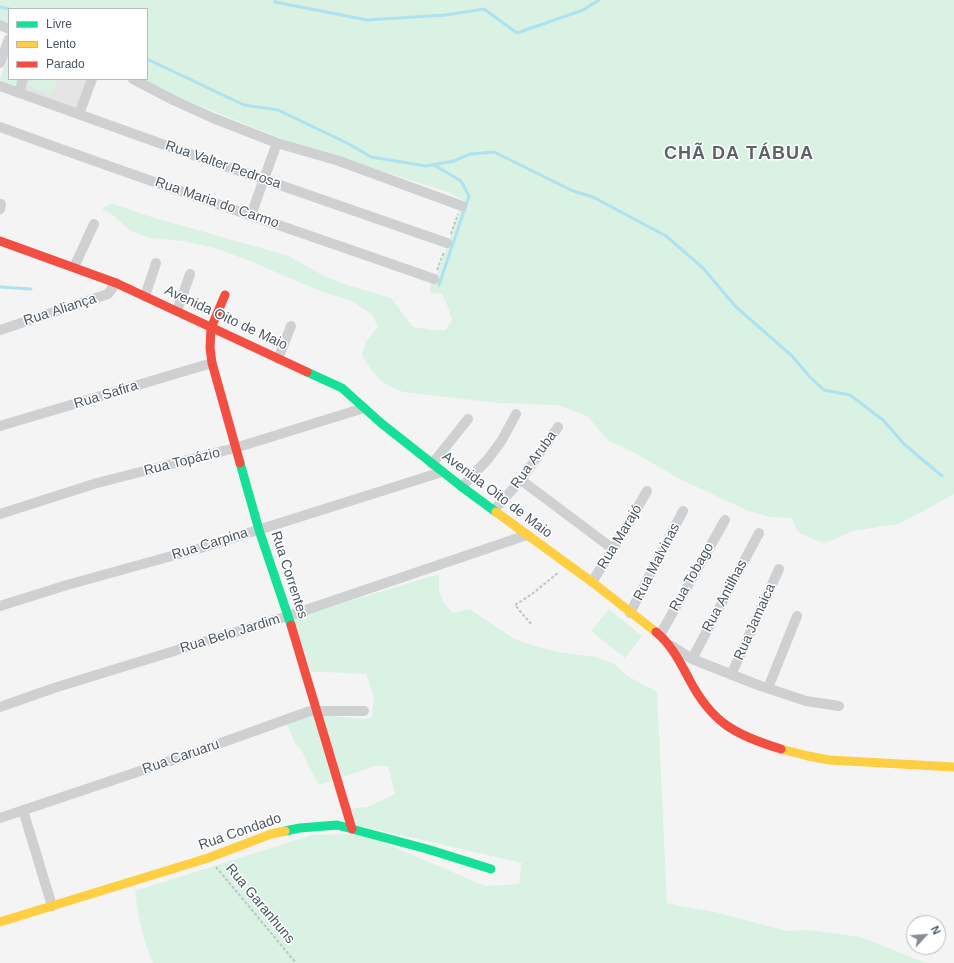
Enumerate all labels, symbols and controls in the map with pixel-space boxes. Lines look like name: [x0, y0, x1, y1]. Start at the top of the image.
legend: [8, 8, 148, 80]
text: Livre: [46, 17, 72, 31]
text: Lento: [46, 37, 76, 51]
text: Parado: [46, 57, 85, 71]
street label: Rua Valter Pedrosa: [163, 137, 283, 193]
district label: CHÃ DA TÁBUA: [664, 143, 814, 165]
street label: Rua Maria do Carmo: [153, 174, 281, 232]
street label: Avenida Oito de Maio: [162, 282, 290, 354]
street label: Rua Aliança: [22, 290, 98, 330]
street label: Rua Safira: [72, 377, 140, 413]
street label: Rua Aruba: [508, 428, 560, 492]
street label: Rua Topázio: [142, 444, 222, 480]
street label: Avenida Oito de Maio: [439, 448, 555, 542]
street label: Rua Marajó: [594, 502, 646, 572]
street label: Rua Malvinas: [630, 520, 684, 604]
street label: Rua Carpina: [170, 524, 250, 564]
street label: Rua Correntes: [267, 529, 311, 621]
street label: Rua Tobago: [666, 540, 718, 614]
street label: Rua Antilhas: [699, 557, 751, 635]
street label: Rua Jamaica: [731, 581, 779, 663]
street label: Rua Belo Jardim: [178, 611, 282, 657]
street label: Rua Caruaru: [140, 736, 222, 778]
street label: Rua Condado: [196, 810, 284, 854]
street label: Rua Garanhuns: [222, 861, 298, 947]
north arrow: [906, 915, 946, 955]
text: N: [929, 924, 943, 936]

